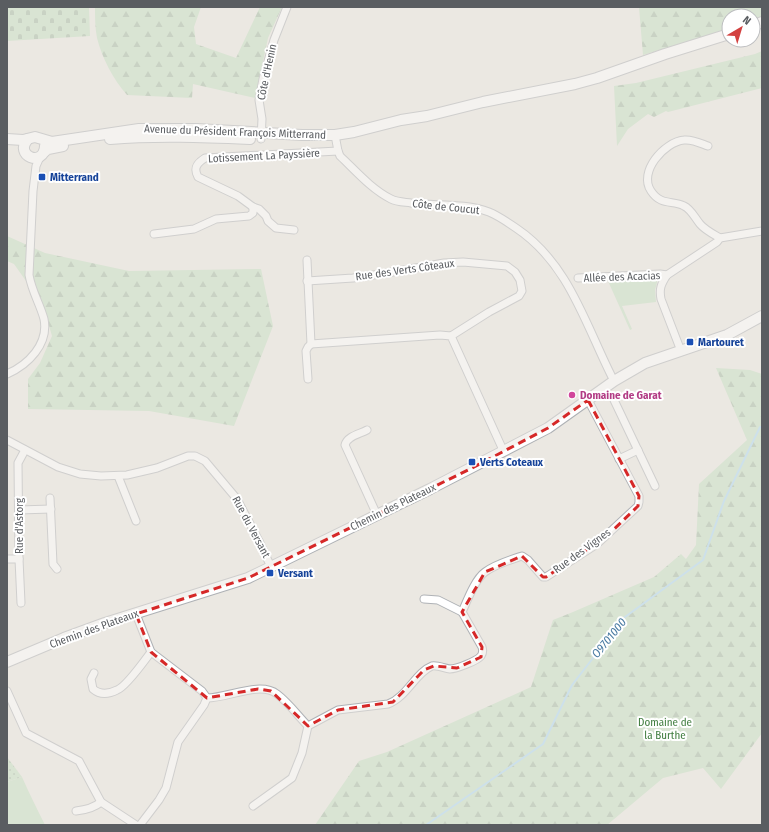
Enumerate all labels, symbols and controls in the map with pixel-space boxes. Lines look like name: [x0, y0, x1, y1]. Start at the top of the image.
north arrow: [721, 8, 761, 48]
text: N: [740, 13, 753, 28]
street label: Côte d'Henin: [255, 43, 279, 101]
street label: Avenue du Président François Mitterrand: [144, 122, 326, 142]
street label: Lotissement La Payssière: [208, 147, 320, 165]
place label: Mitterrand: [50, 171, 99, 184]
marker: Mitterrand: [37, 172, 47, 182]
street label: Côte de Coucut: [412, 197, 481, 217]
street label: Rue des Verts Côteaux: [355, 257, 455, 283]
street label: Allée des Acacias: [583, 269, 661, 285]
place label: Martouret: [698, 336, 744, 349]
marker: Martouret: [685, 337, 695, 347]
place label: Domaine de Garat: [580, 389, 662, 402]
marker: Domaine de Garat: [567, 390, 577, 400]
place label: Verts Coteaux: [479, 456, 544, 469]
marker: Verts Coteaux: [467, 457, 477, 467]
street label: Chemin des Plateaux: [348, 481, 438, 533]
street label: Rue du Versant: [229, 494, 273, 560]
street label: Rue d'Astorg: [13, 497, 26, 554]
street label: Rue des Vignes: [551, 526, 614, 576]
place label: Versant: [277, 567, 313, 580]
marker: Versant: [265, 568, 275, 578]
street label: Chemin des Plateaux: [48, 607, 140, 651]
water label: O9701000: [589, 615, 629, 661]
park label: Domaine de la Burthe: [638, 716, 692, 742]

